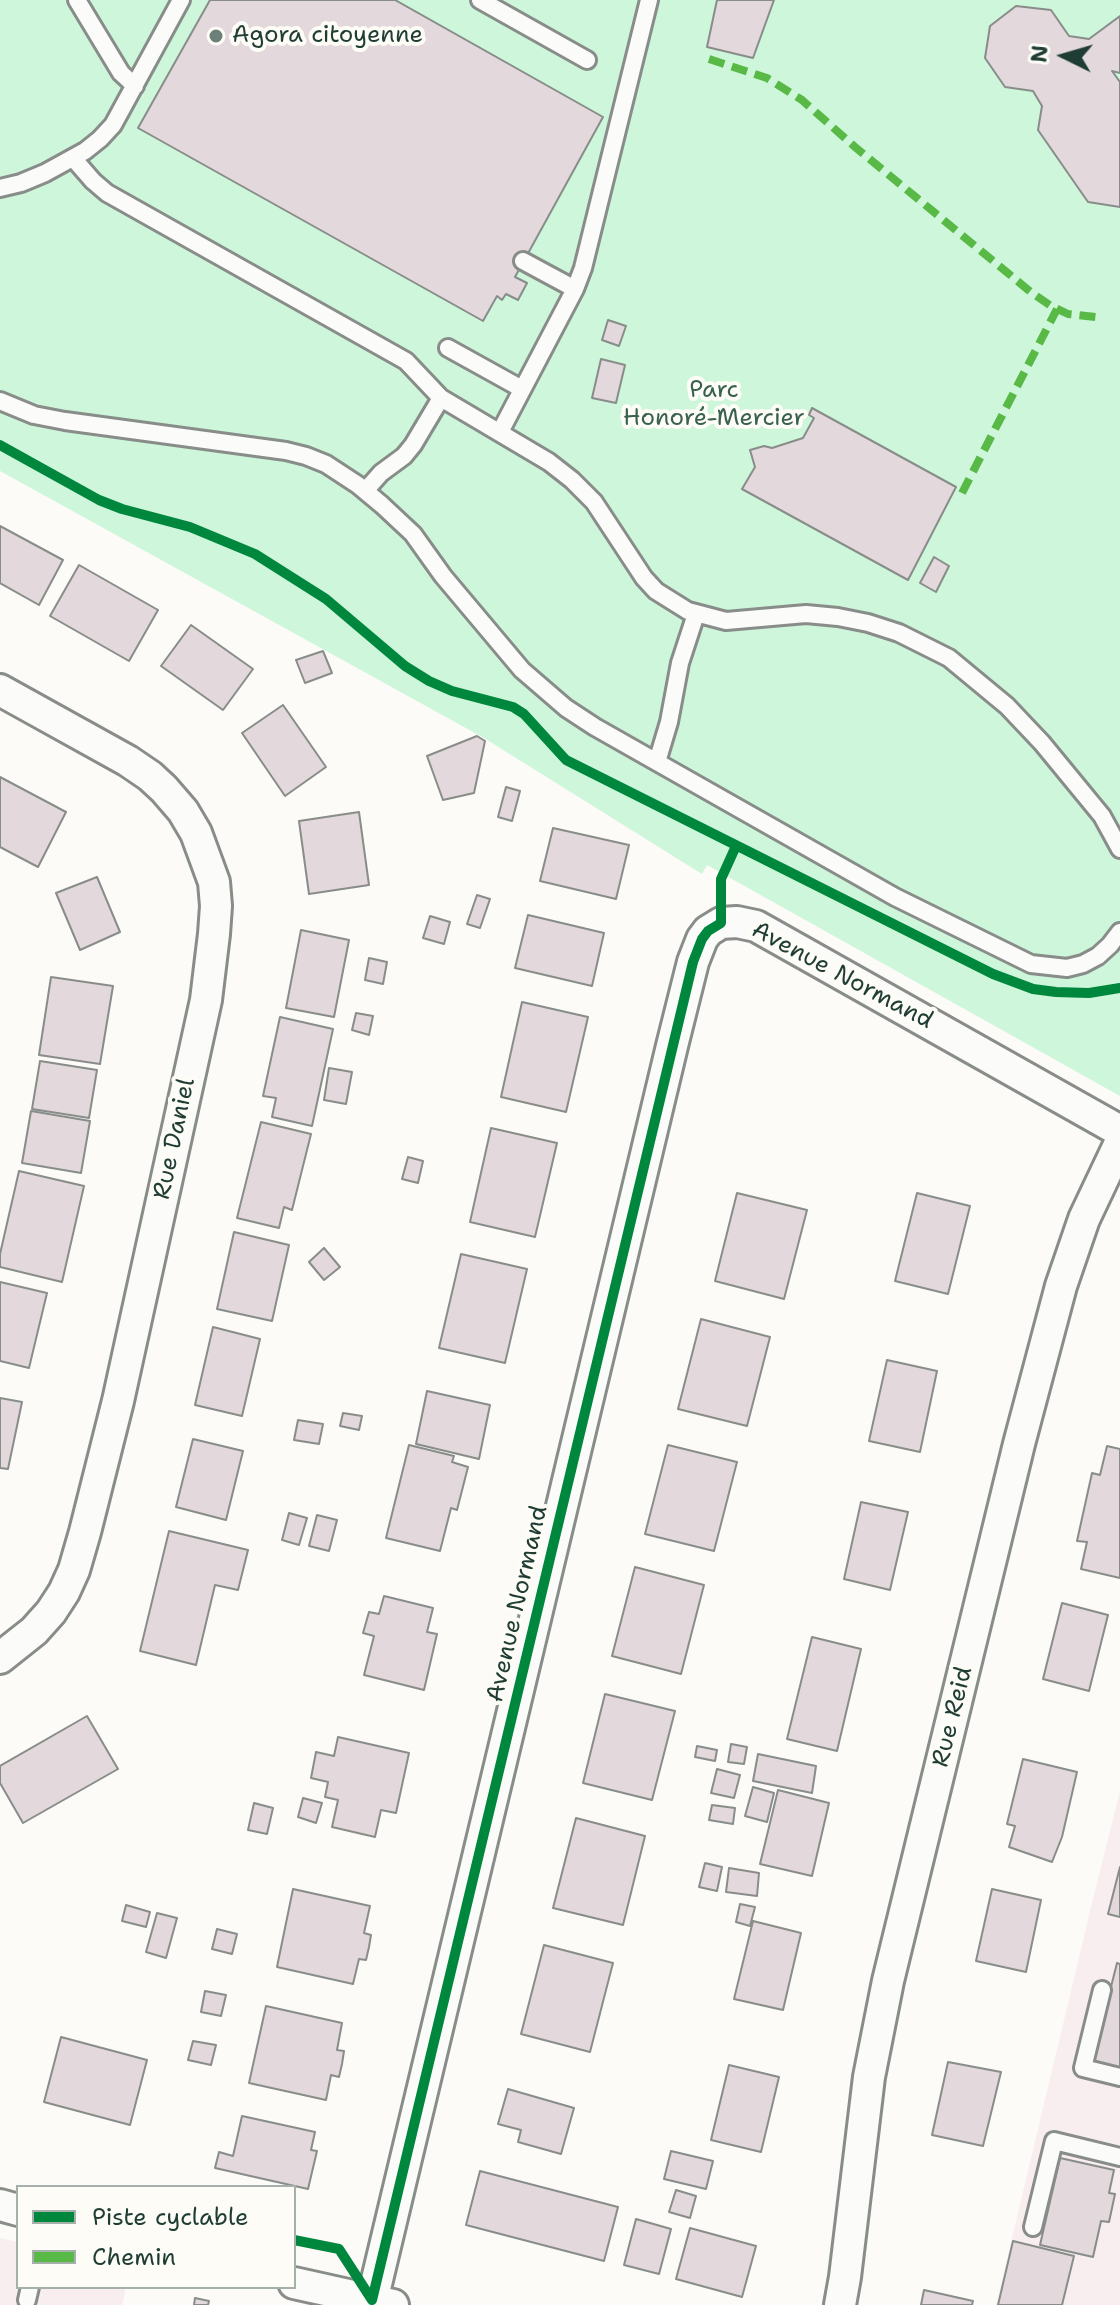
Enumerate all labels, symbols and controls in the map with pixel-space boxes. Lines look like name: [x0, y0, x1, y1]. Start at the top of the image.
north arrow: [1024, 16, 1104, 96]
place label: Agora citoyenne: [232, 22, 423, 50]
marker: Agora citoyenne: [207, 27, 225, 45]
text: N: [1024, 44, 1055, 64]
park label: Parc Honoré-Mercier: [623, 377, 805, 433]
street label: Avenue Normand: [746, 916, 938, 1036]
street label: Rue Daniel: [148, 1076, 202, 1202]
street label: Avenue Normand: [481, 1503, 555, 1705]
street label: Rue Reid: [927, 1664, 979, 1770]
legend: [16, 2185, 296, 2289]
text: Piste cyclable: [92, 2201, 249, 2233]
text: Chemin: [92, 2241, 176, 2273]

